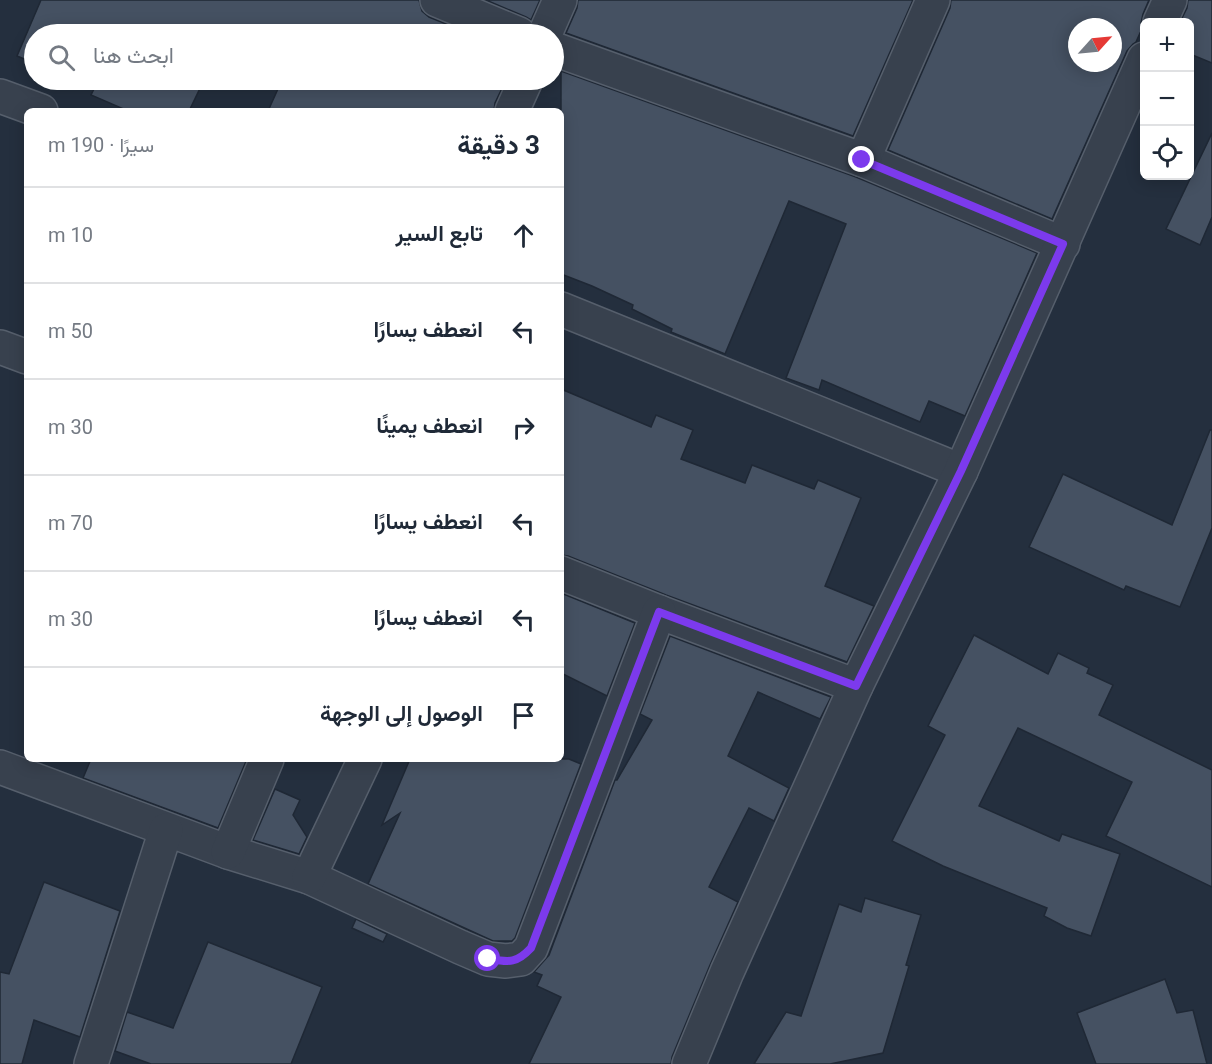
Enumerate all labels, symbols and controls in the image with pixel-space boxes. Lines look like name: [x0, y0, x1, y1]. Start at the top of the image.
north arrow: [1068, 18, 1122, 72]
map controls: [1140, 18, 1194, 180]
button: +: [1140, 18, 1194, 72]
search box: [24, 24, 564, 90]
icon: search: [45, 41, 78, 74]
text: ابحث هنا: [93, 43, 174, 68]
button: −: [1140, 72, 1194, 126]
button: locate: [1140, 126, 1194, 180]
text: 3 دقيقة: [457, 130, 540, 160]
text: سيرًا · 190 m: [48, 133, 154, 157]
route end: [848, 146, 874, 172]
icon: ahead: [507, 219, 540, 252]
text: تابع السير: [395, 221, 483, 246]
text: 10 m: [48, 223, 93, 247]
icon: left: [507, 315, 540, 348]
text: انعطف يسارًا: [373, 317, 483, 342]
text: 50 m: [48, 319, 93, 343]
icon: right: [507, 411, 540, 444]
text: انعطف يمينًا: [376, 413, 483, 438]
text: 30 m: [48, 415, 93, 439]
icon: left: [507, 507, 540, 540]
text: انعطف يسارًا: [373, 509, 483, 534]
text: 70 m: [48, 511, 93, 535]
icon: left: [507, 603, 540, 636]
text: انعطف يسارًا: [373, 605, 483, 630]
text: 30 m: [48, 607, 93, 631]
icon: arrive: [507, 699, 540, 732]
text: الوصول إلى الوجهة: [320, 701, 483, 726]
route start: [474, 945, 500, 971]

